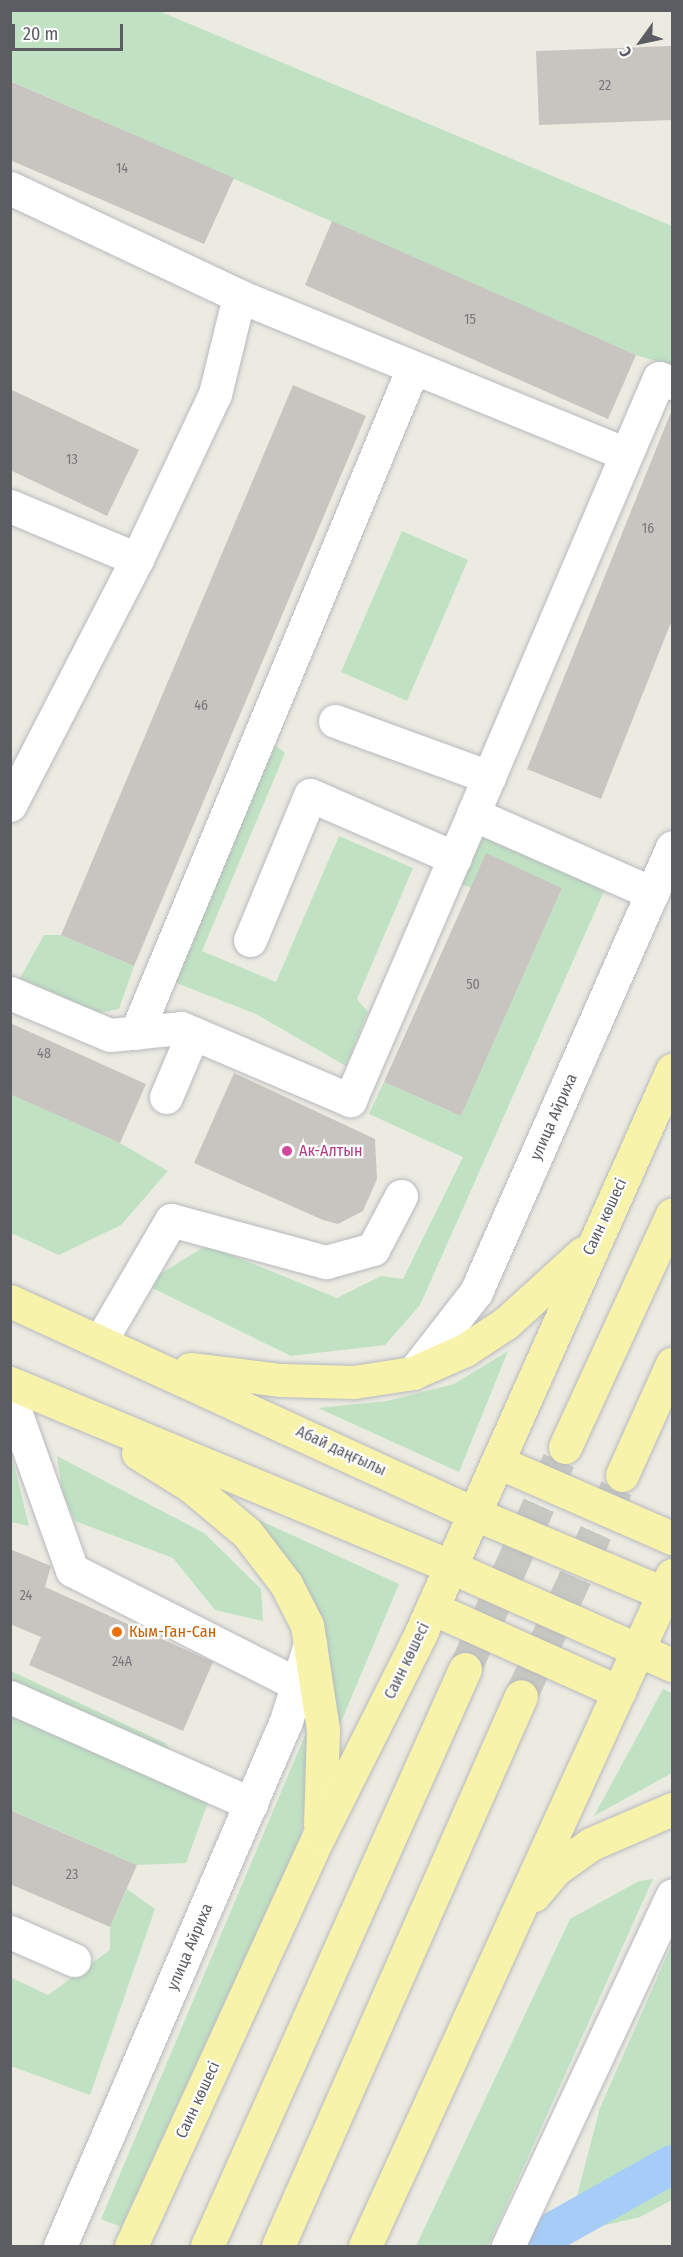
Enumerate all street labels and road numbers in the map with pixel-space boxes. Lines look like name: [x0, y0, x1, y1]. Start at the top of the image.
street label: улица Айриха: [526, 1071, 582, 1163]
street label: Саин көшесі: [579, 1175, 631, 1259]
street label: Абай даңғылы: [293, 1422, 389, 1480]
street label: Саин көшесі: [380, 1620, 434, 1702]
street label: улица Айриха: [163, 1901, 217, 1993]
street label: Саин көшесі: [172, 2058, 224, 2142]

